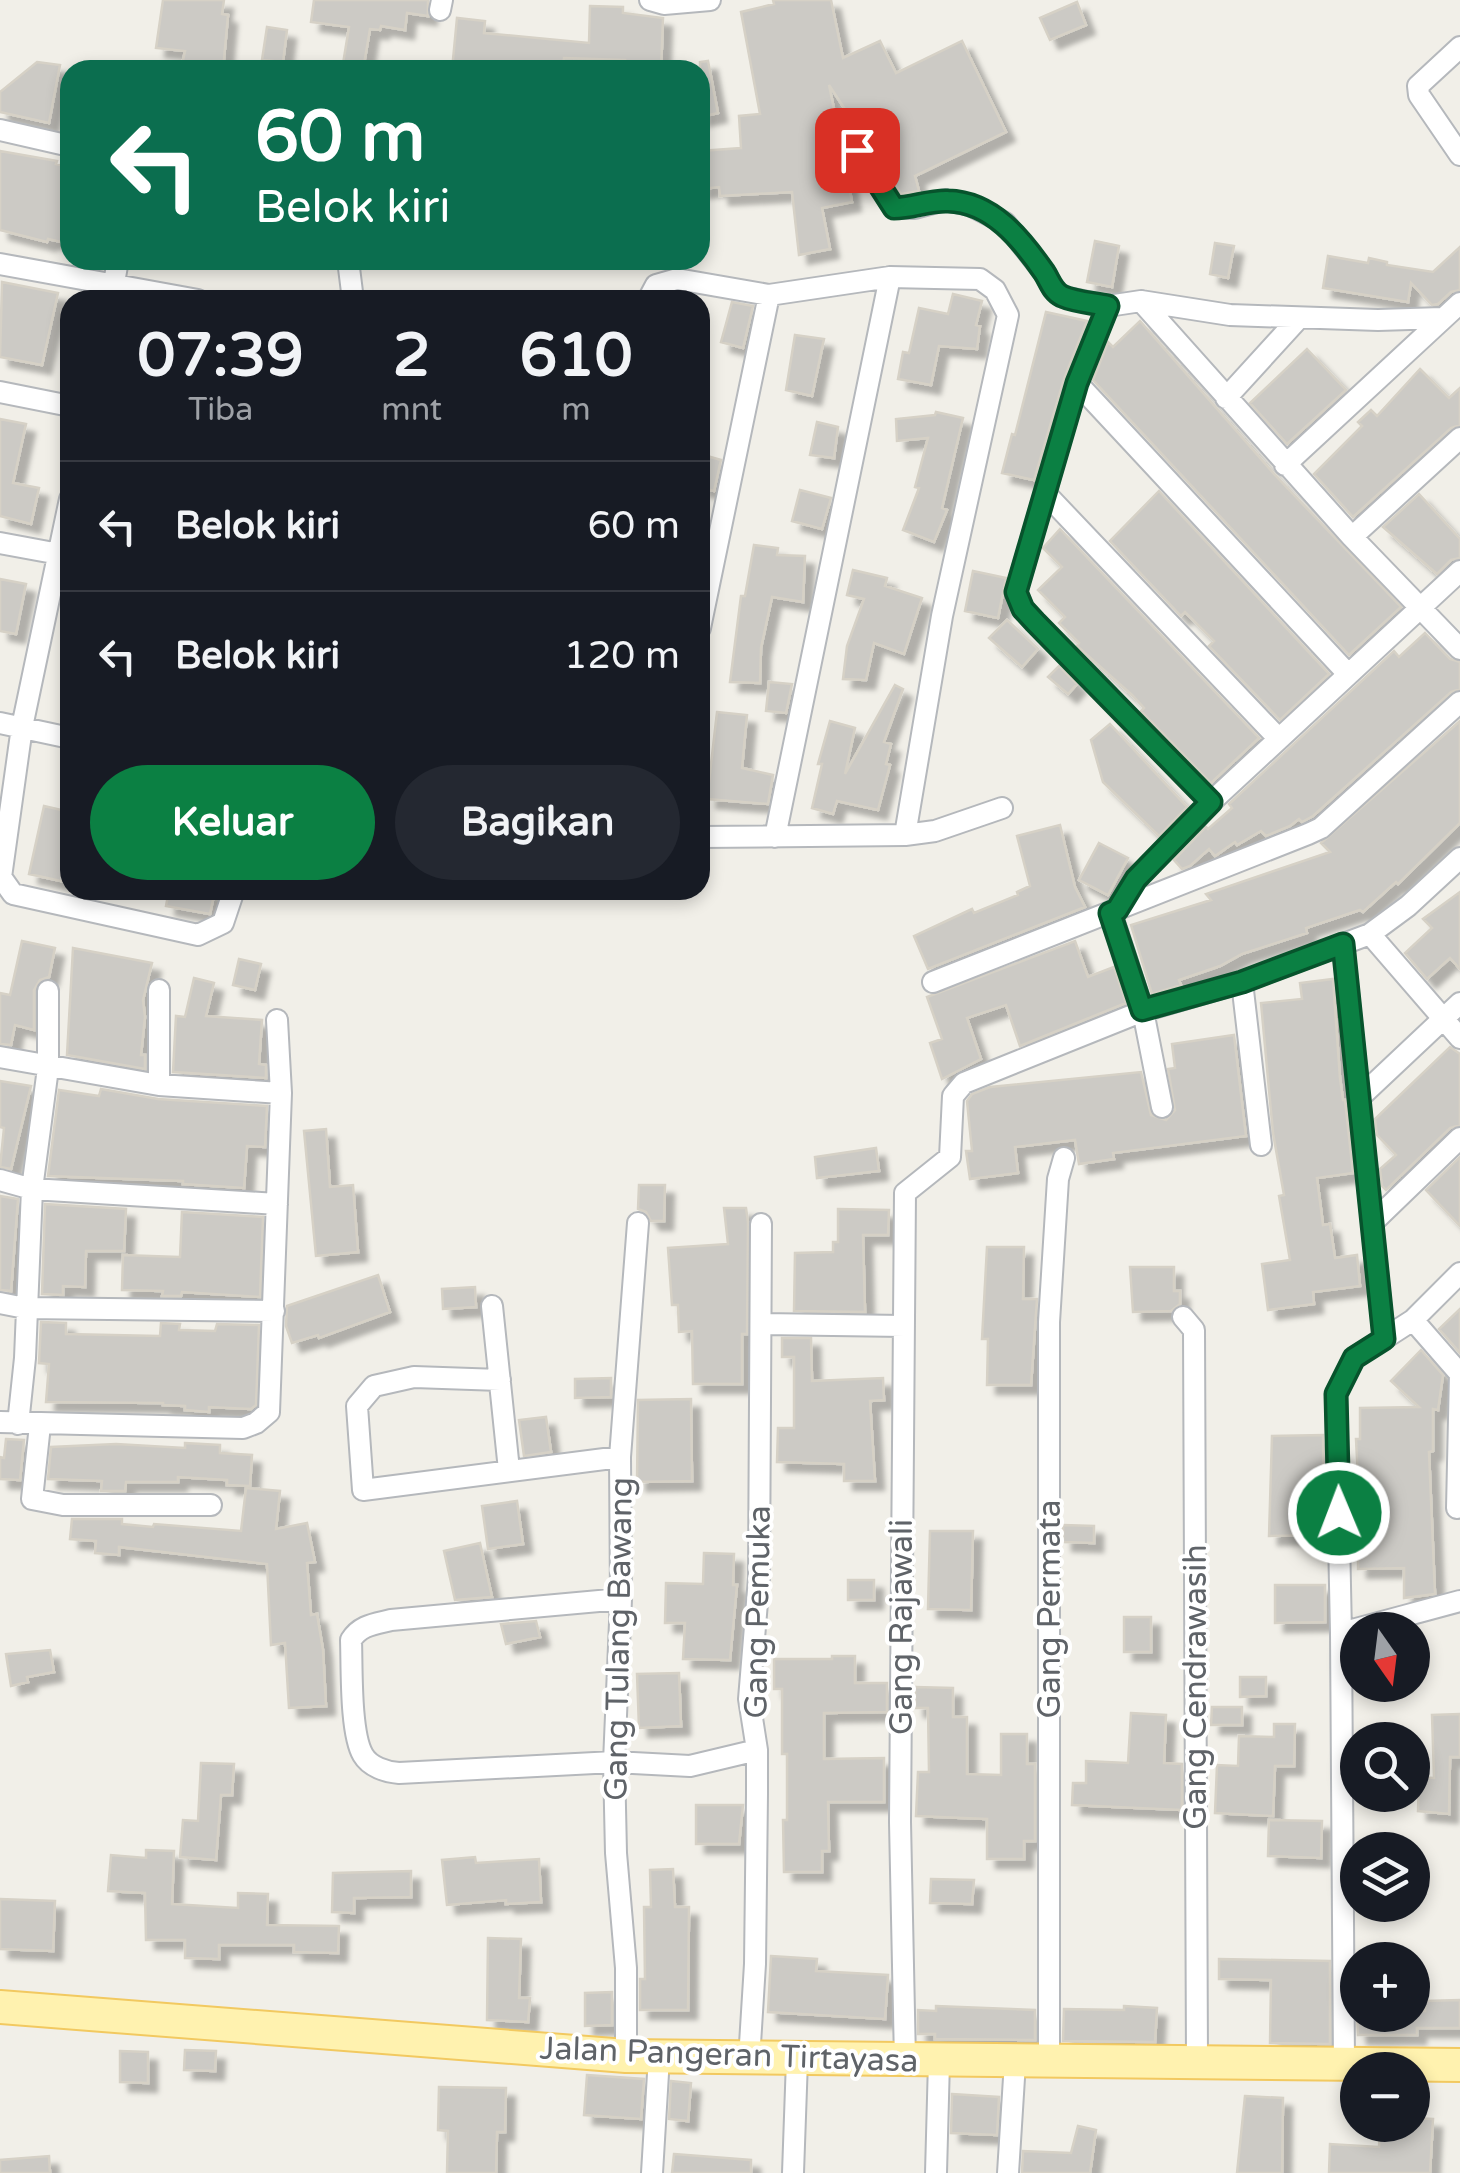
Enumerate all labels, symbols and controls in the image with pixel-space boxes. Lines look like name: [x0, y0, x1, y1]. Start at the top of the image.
text: 60 m: [255, 96, 425, 180]
icon: left: [90, 100, 220, 230]
pin: [815, 108, 900, 193]
icon: arrive: [830, 123, 885, 178]
text: Belok kiri: [255, 181, 450, 235]
text: 07:39: [137, 320, 304, 392]
text: 2: [393, 320, 430, 392]
text: 610: [519, 320, 633, 392]
text: Tiba: [188, 391, 253, 429]
text: mnt: [381, 391, 442, 429]
text: m: [561, 391, 591, 429]
icon: left: [90, 499, 145, 554]
text: Belok kiri: [175, 503, 340, 549]
text: 60 m: [588, 503, 680, 549]
icon: left: [90, 629, 145, 684]
text: Belok kiri: [175, 633, 340, 679]
text: 120 m: [564, 633, 680, 679]
button: Keluar: [90, 765, 375, 880]
button: Bagikan: [395, 765, 680, 880]
position arrow: [1287, 1461, 1391, 1565]
street label: Gang Tulang Bawang: [597, 1477, 641, 1801]
street label: Gang Permata: [1031, 1500, 1069, 1718]
street label: Gang Pemuka: [737, 1505, 779, 1719]
street label: Gang Rajawali: [883, 1519, 921, 1735]
street label: Gang Cendrawasih: [1177, 1544, 1215, 1830]
north arrow: [1340, 1612, 1430, 1702]
map controls: [1340, 1612, 1430, 2142]
button: search: [1340, 1722, 1430, 1812]
button: layers: [1340, 1832, 1430, 1922]
button: +: [1340, 1942, 1430, 2032]
street label: Jalan Pangeran Tirtayasa: [539, 2029, 919, 2081]
button: −: [1340, 2052, 1430, 2142]

